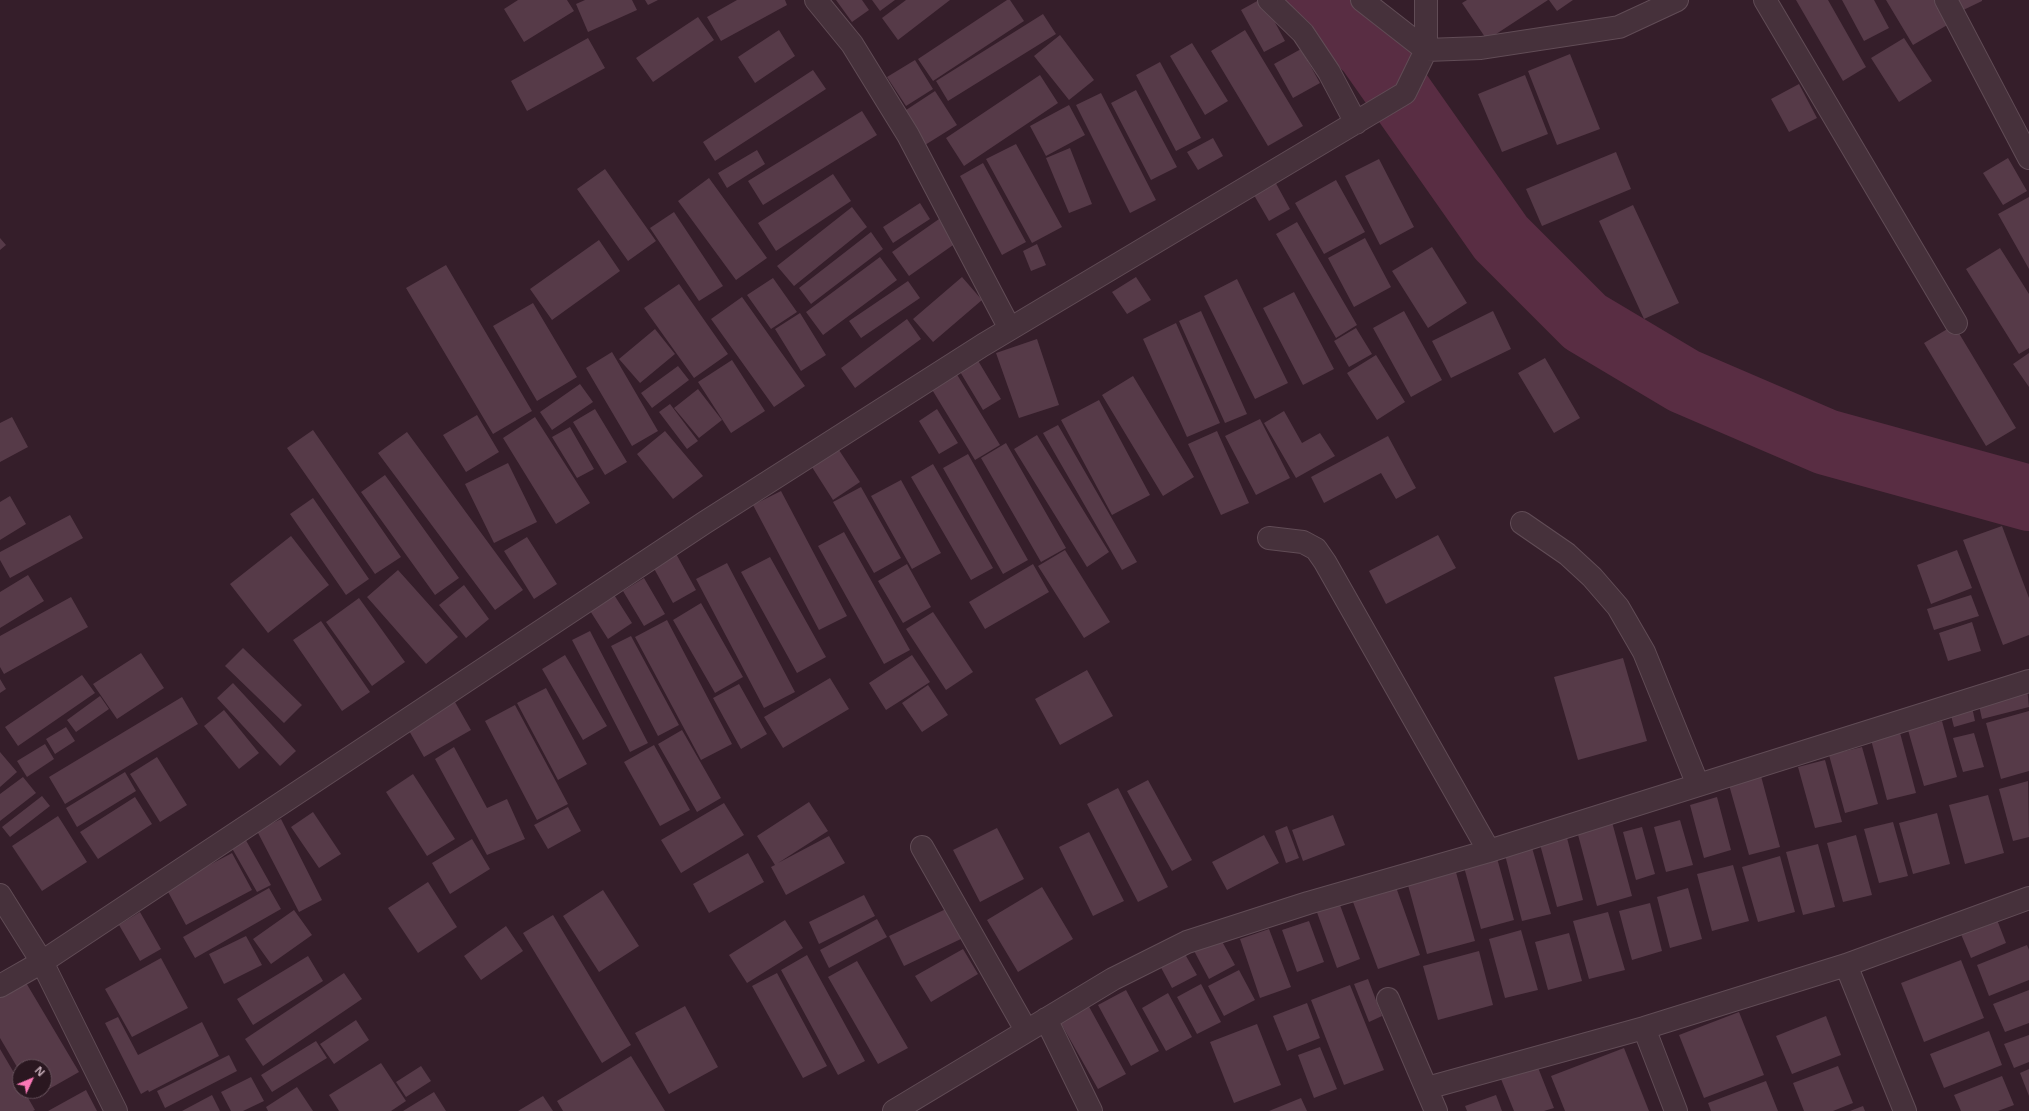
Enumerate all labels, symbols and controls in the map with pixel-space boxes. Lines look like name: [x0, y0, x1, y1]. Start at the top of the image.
north arrow: [12, 1059, 52, 1099]
text: N: [32, 1063, 49, 1079]

